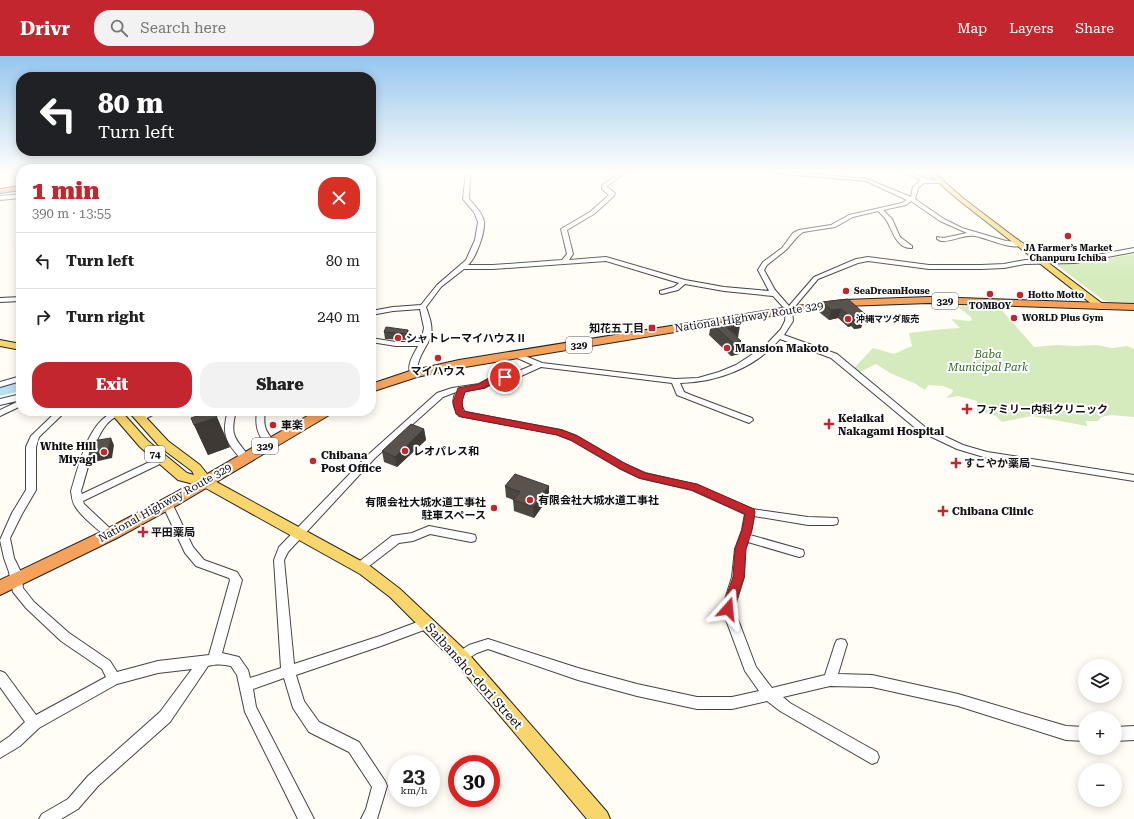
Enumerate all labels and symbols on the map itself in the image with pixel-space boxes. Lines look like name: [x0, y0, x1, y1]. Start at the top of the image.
marker: JA Farmer’s Market Chanpuru Ichiba: [1063, 231, 1073, 241]
place label: JA Farmer’s Market Chanpuru Ichiba: [1024, 243, 1113, 263]
marker: SeaDreamHouse: [841, 286, 851, 296]
place label: SeaDreamHouse: [854, 286, 931, 296]
marker: TOMBOY: [985, 289, 995, 299]
marker: Hotto Motto: [1015, 290, 1025, 300]
place label: Hotto Motto: [1028, 290, 1084, 300]
road number: 329: [932, 293, 958, 309]
street label: National Highway Route 329: [674, 299, 824, 335]
place label: TOMBOY: [969, 301, 1012, 311]
marker: WORLD Plus Gym: [1009, 313, 1019, 323]
place label: WORLD Plus Gym: [1022, 313, 1104, 323]
marker: 沖縄マツダ販売: [843, 314, 853, 324]
place label: 沖縄マツダ販売: [856, 314, 919, 324]
place label: 知花五丁目: [589, 322, 644, 335]
marker: 知花五丁目: [647, 323, 657, 333]
place label: シャトレーマイハウスⅡ: [406, 332, 527, 345]
marker: シャトレーマイハウスⅡ: [393, 333, 403, 343]
road number: 329: [566, 337, 592, 353]
place label: Mansion Makoto: [735, 342, 829, 355]
marker: Mansion Makoto: [722, 343, 732, 353]
park label: Baba Municipal Park: [947, 348, 1028, 374]
marker: マイハウス: [433, 353, 443, 363]
pin: [488, 360, 522, 394]
place label: マイハウス: [411, 365, 465, 378]
marker: ファミリー内科クリニック: [961, 403, 973, 415]
place label: ファミリー内科クリニック: [976, 403, 1108, 416]
place label: Keiaikai Nakagami Hospital: [838, 412, 945, 438]
marker: Keiaikai Nakagami Hospital: [823, 418, 835, 430]
place label: 車楽: [281, 419, 303, 432]
marker: 車楽: [268, 420, 278, 430]
road number: 329: [252, 438, 278, 454]
place label: White Hill Miyagi: [40, 440, 96, 466]
place label: レオパレス和: [413, 445, 479, 458]
road number: 74: [145, 446, 165, 462]
marker: レオパレス和: [400, 446, 410, 456]
marker: White Hill Miyagi: [99, 447, 109, 457]
place label: Chibana Post Office: [321, 449, 382, 475]
marker: Chibana Post Office: [308, 456, 318, 466]
place label: すこやか薬局: [964, 457, 1030, 470]
marker: すこやか薬局: [951, 458, 961, 468]
street label: National Highway Route 329: [96, 461, 234, 545]
place label: 有限会社大城水道工事社: [538, 494, 659, 507]
marker: 有限会社大城水道工事社: [525, 495, 535, 505]
place label: 有限会社大城水道工事社 駐車スペース: [365, 496, 486, 522]
marker: 有限会社大城水道工事社 駐車スペース: [489, 503, 499, 513]
marker: Chibana Clinic: [937, 505, 949, 517]
place label: Chibana Clinic: [952, 505, 1034, 518]
place label: 平田薬局: [151, 526, 195, 539]
marker: 平田薬局: [138, 527, 148, 537]
position arrow: [707, 588, 749, 630]
street label: Saibansho-dori Street: [422, 620, 526, 732]
speed limit sign: 30: [448, 755, 500, 807]

